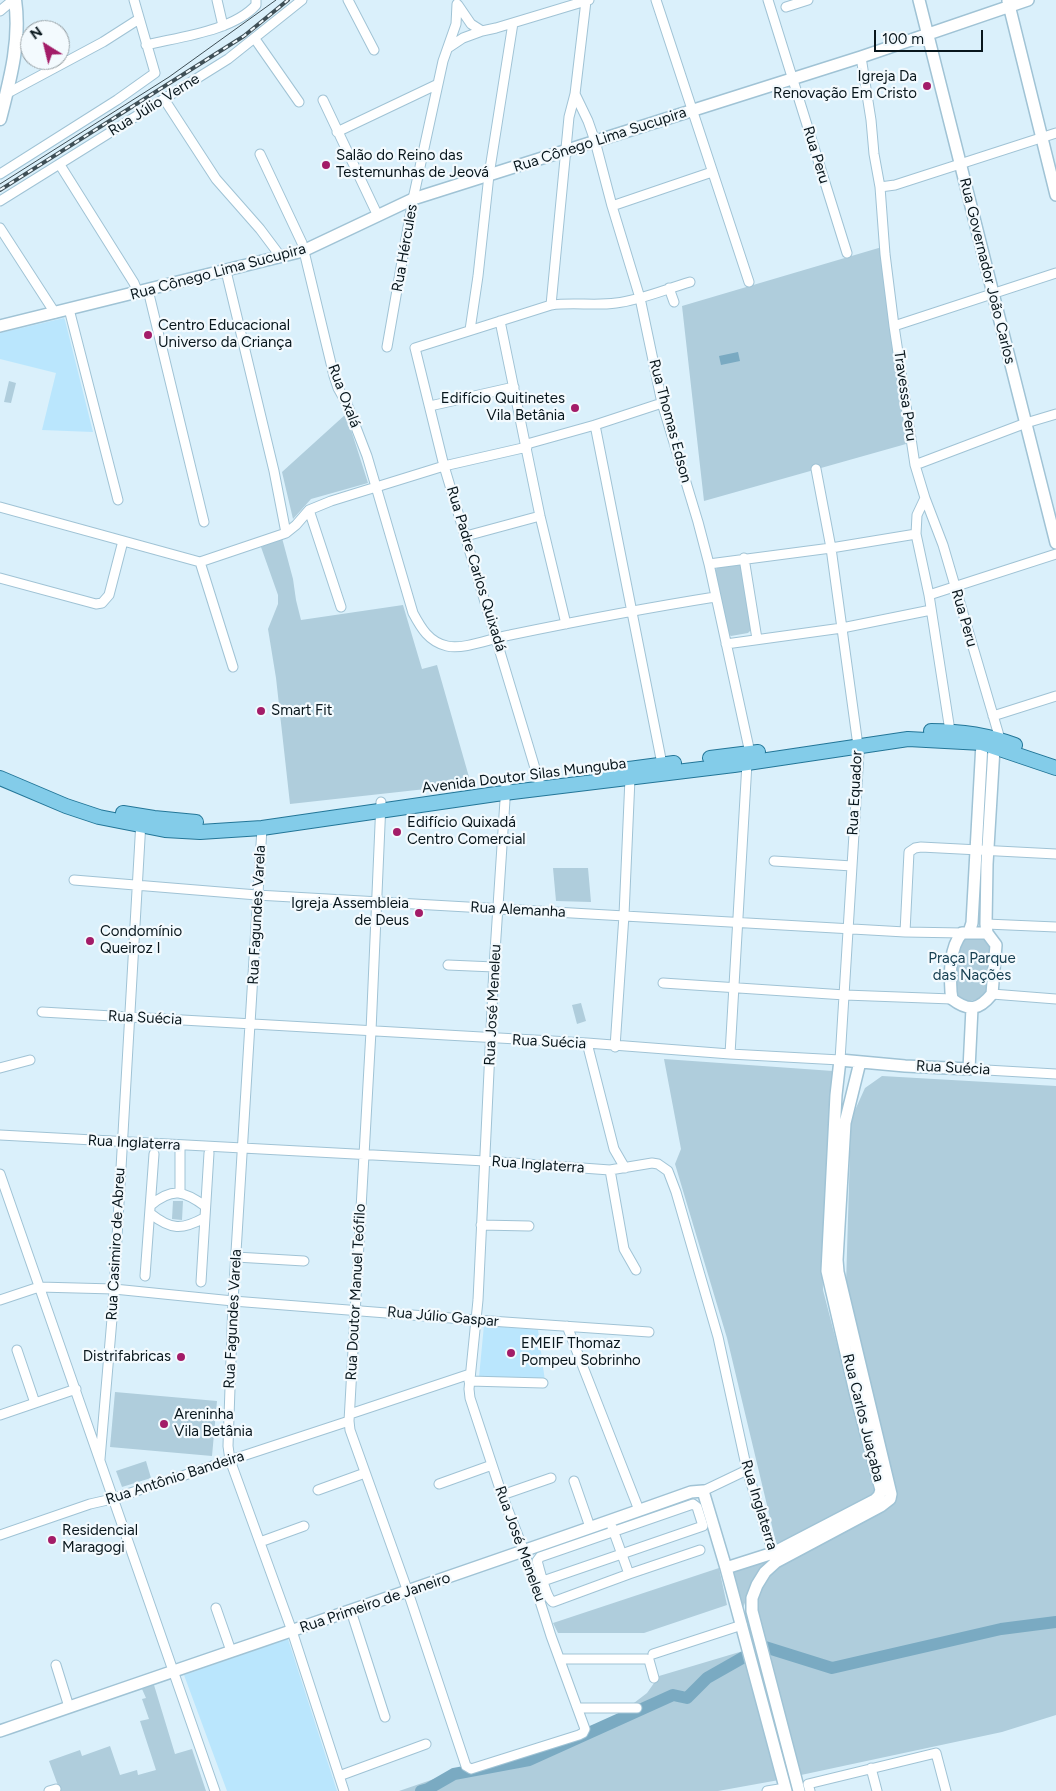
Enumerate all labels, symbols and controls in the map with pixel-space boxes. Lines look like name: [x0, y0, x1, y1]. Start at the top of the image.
north arrow: [20, 20, 70, 70]
scale bar: [876, 20, 985, 52]
text: N: [27, 23, 46, 43]
text: 100 m: [882, 30, 924, 48]
place label: Igreja Da Renovação Em Cristo: [773, 68, 917, 103]
street label: Rua Júlio Verne: [105, 70, 203, 140]
marker: Igreja Da Renovação Em Cristo: [921, 80, 933, 92]
street label: Rua Cônego Lima Sucupira: [511, 103, 689, 177]
street label: Rua Peru: [799, 124, 833, 186]
place label: Salão do Reino das Testemunhas de Jeová: [336, 147, 489, 182]
marker: Salão do Reino das Testemunhas de Jeová: [320, 159, 332, 171]
street label: Rua Governador João Carlos: [955, 176, 1019, 366]
street label: Rua Hércules: [388, 203, 422, 293]
street label: Rua Cônego Lima Sucupira: [128, 240, 308, 304]
place label: Centro Educacional Universo da Criança: [158, 317, 292, 352]
marker: Centro Educacional Universo da Criança: [142, 329, 154, 341]
street label: Travessa Peru: [890, 349, 920, 443]
street label: Rua Thomas Edson: [645, 357, 695, 485]
street label: Rua Oxalá: [324, 362, 364, 430]
place label: Edifício Quitinetes Vila Betânia: [441, 390, 565, 425]
marker: Edifício Quitinetes Vila Betânia: [569, 402, 581, 414]
street label: Rua Padre Carlos Quixadá: [442, 484, 510, 654]
street label: Rua Peru: [947, 587, 981, 649]
place label: Smart Fit: [271, 702, 332, 720]
marker: Smart Fit: [255, 705, 267, 717]
street label: Rua Equador: [844, 750, 866, 836]
street label: Avenida Doutor Silas Munguba: [421, 755, 627, 797]
place label: Edifício Quixadá Centro Comercial: [407, 814, 526, 849]
marker: Edifício Quixadá Centro Comercial: [391, 826, 403, 838]
street label: Rua Fagundes Varela: [244, 845, 270, 985]
place label: Igreja Assembleia de Deus: [291, 895, 409, 930]
street label: Rua Alemanha: [470, 899, 566, 921]
marker: Igreja Assembleia de Deus: [413, 907, 425, 919]
place label: Condomínio Queiroz I: [100, 923, 182, 958]
marker: Condomínio Queiroz I: [84, 935, 96, 947]
street label: Rua José Meneleu: [481, 944, 505, 1066]
park label: Praça Parque das Nações: [928, 950, 1016, 985]
street label: Rua Suécia: [108, 1007, 182, 1029]
street label: Rua Suécia: [512, 1031, 586, 1053]
street label: Rua Suécia: [916, 1057, 990, 1079]
street label: Rua Inglaterra: [87, 1132, 181, 1154]
street label: Rua Inglaterra: [491, 1153, 585, 1177]
street label: Rua Casimiro de Abreu: [103, 1167, 129, 1321]
street label: Rua Doutor Manuel Teófilo: [342, 1203, 370, 1381]
street label: Rua Fagundes Varela: [220, 1249, 246, 1389]
street label: Rua Júlio Gaspar: [386, 1303, 500, 1331]
place label: EMEIF Thomaz Pompeu Sobrinho: [521, 1335, 641, 1370]
marker: EMEIF Thomaz Pompeu Sobrinho: [505, 1347, 517, 1359]
place label: Distrifabricas: [83, 1348, 171, 1366]
marker: Distrifabricas: [175, 1351, 187, 1363]
street label: Rua Carlos Juaçaba: [838, 1352, 888, 1484]
place label: Areninha Vila Betânia: [174, 1406, 253, 1441]
marker: Areninha Vila Betânia: [158, 1418, 170, 1430]
street label: Rua Antônio Bandeira: [103, 1447, 247, 1509]
street label: Rua Inglaterra: [737, 1458, 781, 1552]
street label: Rua José Meneleu: [491, 1484, 549, 1604]
place label: Residencial Maragogi: [62, 1522, 138, 1557]
marker: Residencial Maragogi: [46, 1534, 58, 1546]
street label: Rua Primeiro de Janeiro: [297, 1569, 453, 1637]

